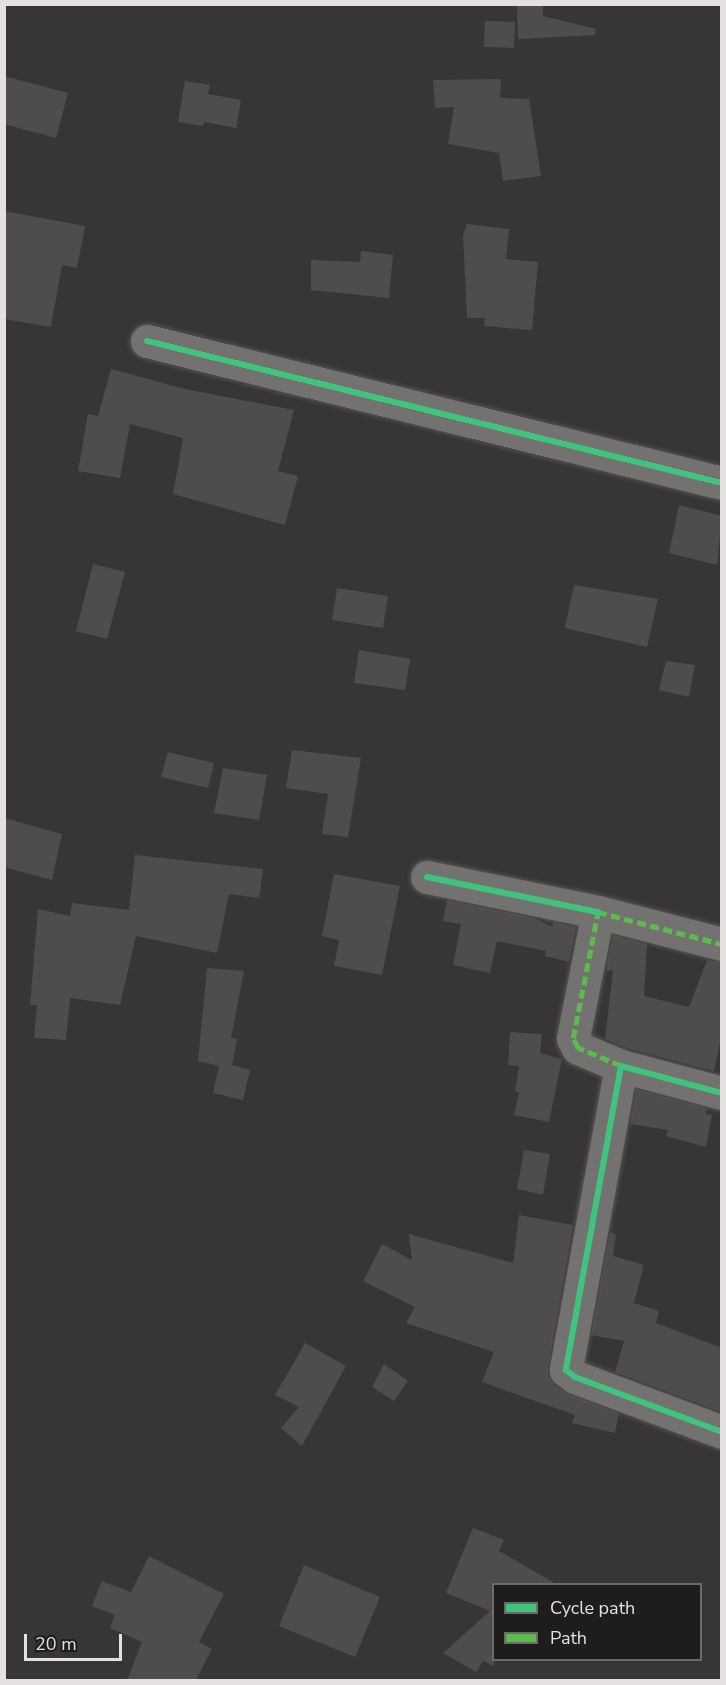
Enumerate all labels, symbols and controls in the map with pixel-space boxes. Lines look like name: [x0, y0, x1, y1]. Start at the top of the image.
legend: [492, 1583, 702, 1661]
text: Cycle path: [550, 1596, 635, 1620]
scale bar: [27, 1622, 124, 1660]
text: Path: [550, 1626, 587, 1650]
text: 20 m: [35, 1632, 77, 1656]

